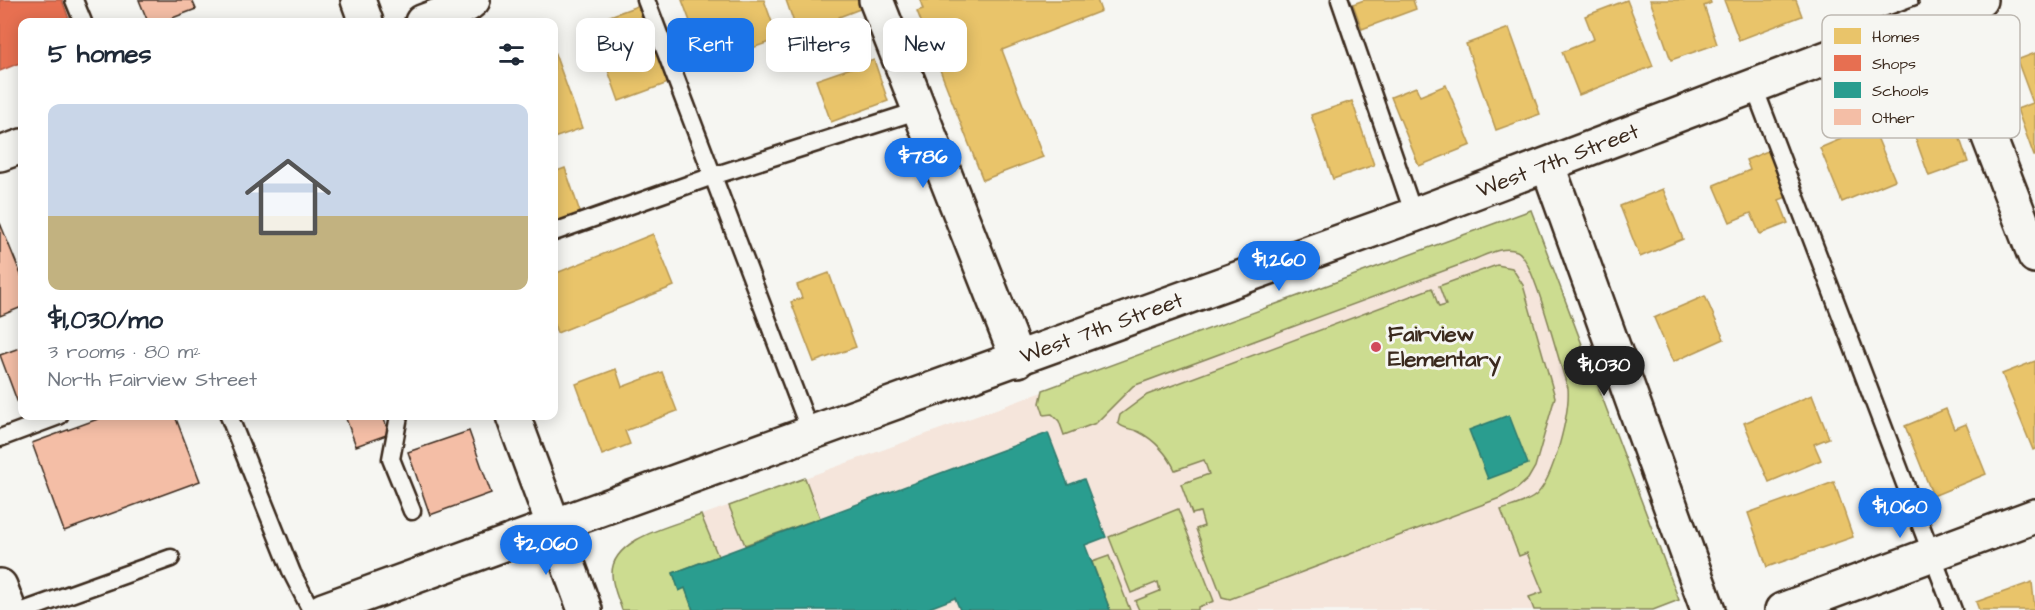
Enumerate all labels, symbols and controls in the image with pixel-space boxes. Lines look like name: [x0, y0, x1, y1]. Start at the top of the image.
legend: [1822, 15, 2020, 138]
chip: Buy: [576, 18, 655, 72]
chip: Rent: [667, 18, 754, 72]
chip: Filters: [766, 18, 871, 72]
chip: New: [883, 18, 967, 72]
text: Homes: [1872, 26, 1920, 48]
text: 5 homes: [48, 36, 152, 72]
icon: filters: [495, 38, 528, 71]
text: Shops: [1872, 53, 1916, 75]
text: Schools: [1872, 80, 1929, 102]
text: Other: [1872, 107, 1915, 129]
street label: West 7th Street: [1472, 115, 1643, 205]
pin: $786: [887, 138, 959, 189]
icon: home: [234, 143, 342, 251]
text: $786: [899, 143, 947, 171]
pin: $1,260: [1230, 241, 1328, 292]
text: $1,260: [1252, 246, 1306, 274]
street label: West 7th Street: [1016, 284, 1187, 372]
text: $1,030/mo: [48, 302, 163, 338]
place label: Fairview Elementary: [1388, 319, 1502, 377]
text: 3 rooms · 80 m²: [48, 338, 201, 366]
marker: Fairview Elementary: [1369, 340, 1383, 354]
pin: $1,030: [1555, 346, 1653, 397]
text: $1,030: [1578, 351, 1630, 379]
text: North Fairview Street: [48, 366, 257, 394]
pin: $1,060: [1851, 488, 1949, 539]
text: $1,060: [1872, 493, 1928, 521]
pin: $2,060: [497, 525, 595, 576]
text: $2,060: [514, 530, 578, 558]

